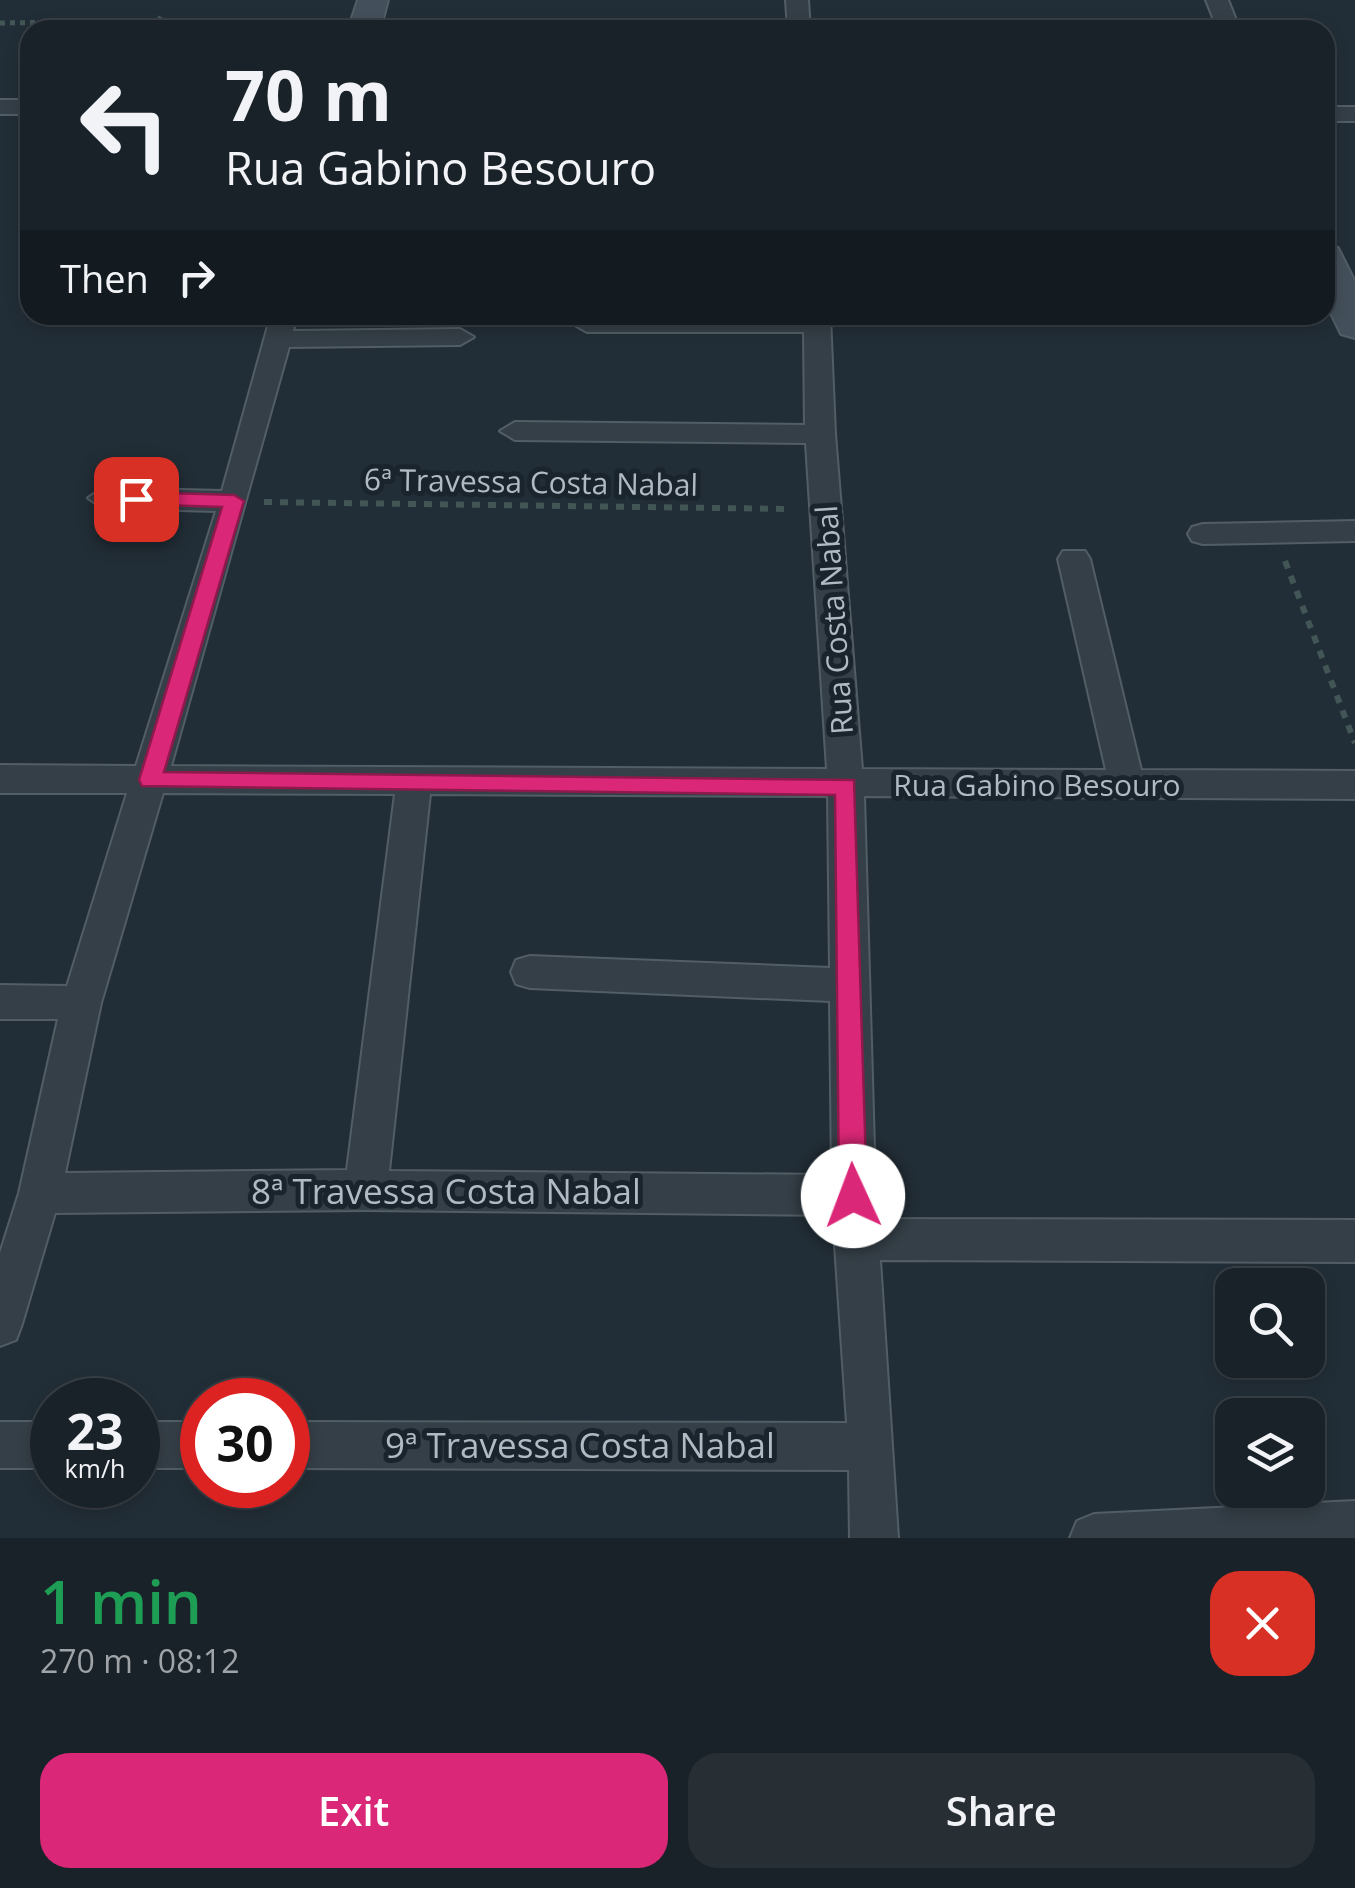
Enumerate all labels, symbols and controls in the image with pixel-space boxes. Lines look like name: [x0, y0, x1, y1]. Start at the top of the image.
text: 70 m: [225, 46, 392, 142]
icon: left: [60, 60, 190, 190]
text: Rua Gabino Besouro: [225, 137, 656, 198]
icon: right: [169, 250, 224, 305]
text: Then: [60, 252, 149, 304]
pin: [94, 457, 179, 542]
street label: 6ª Travessa Costa Nabal: [364, 458, 698, 505]
icon: arrive: [109, 472, 164, 527]
street label: Rua Costa Nabal: [805, 504, 862, 736]
street label: Rua Gabino Besouro: [893, 764, 1181, 805]
position arrow: [801, 1144, 905, 1248]
street label: 8ª Travessa Costa Nabal: [251, 1167, 641, 1214]
map controls: [1215, 1268, 1325, 1508]
button: search: [1215, 1268, 1325, 1378]
speed limit sign: 30: [180, 1378, 310, 1508]
text: 23: [66, 1397, 124, 1465]
button: layers: [1215, 1398, 1325, 1508]
street label: 9ª Travessa Costa Nabal: [385, 1421, 775, 1468]
text: km/h: [65, 1451, 125, 1485]
text: 1 min: [40, 1560, 202, 1642]
button: close: [1210, 1571, 1315, 1676]
text: 270 m · 08:12: [40, 1639, 239, 1682]
button: Exit: [40, 1753, 668, 1868]
button: Share: [688, 1753, 1315, 1868]

